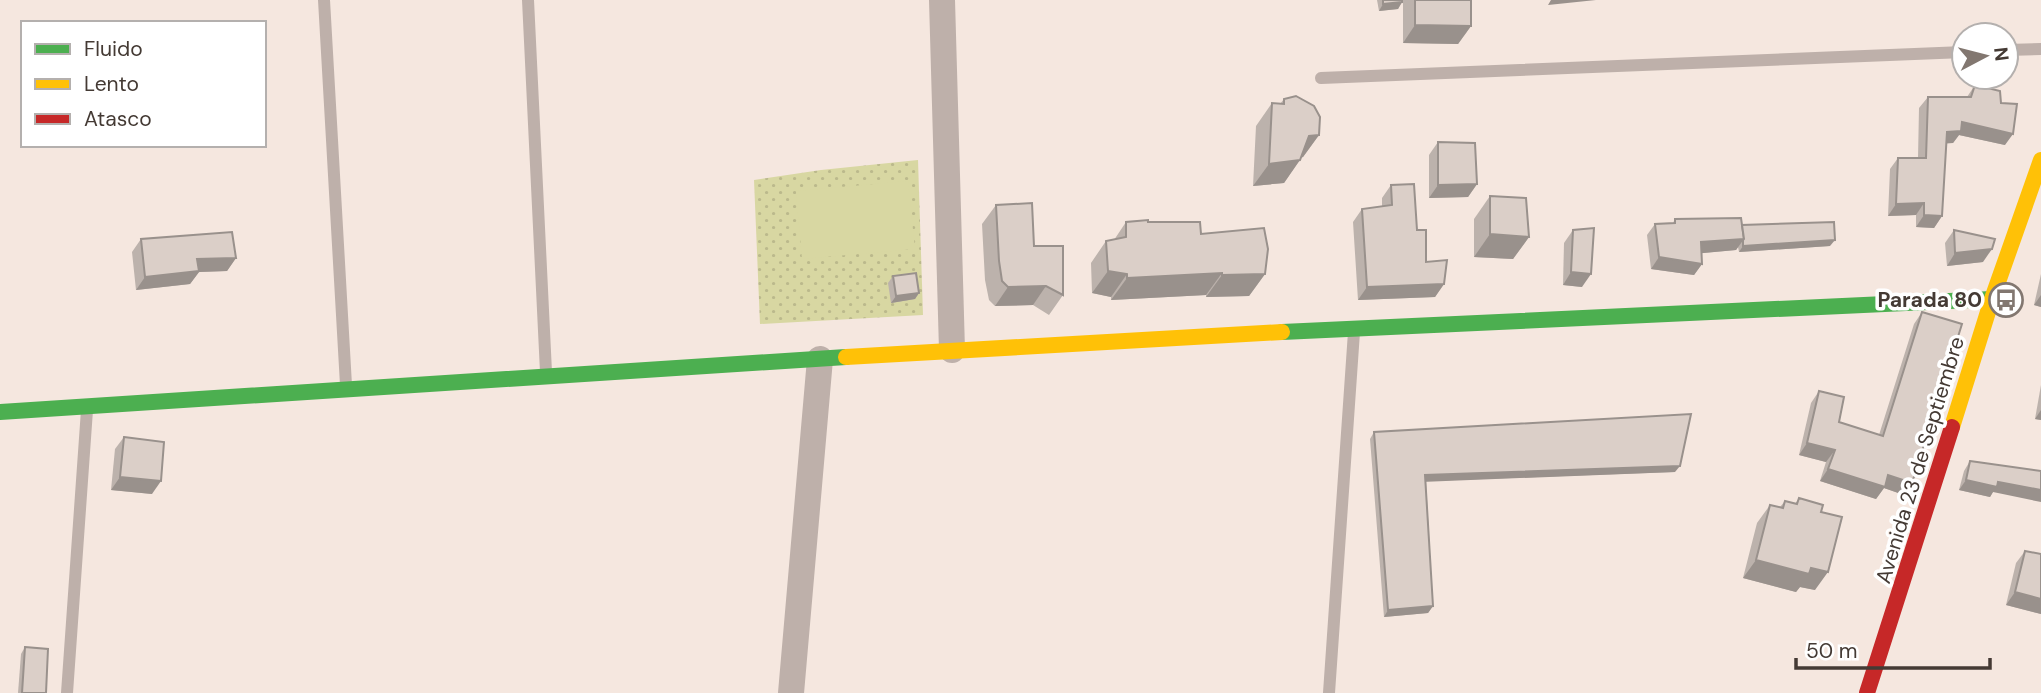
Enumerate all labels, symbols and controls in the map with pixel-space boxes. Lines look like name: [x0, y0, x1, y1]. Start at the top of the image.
legend: [21, 21, 266, 147]
north arrow: [1950, 21, 2020, 91]
text: Fluido: [84, 35, 143, 63]
text: N: [1988, 46, 2015, 62]
text: Lento: [84, 70, 139, 98]
text: Atasco: [84, 105, 152, 133]
bus stop icon: Parada 80: [1987, 281, 2025, 319]
place label: Parada 80: [1878, 286, 1982, 314]
street label: Avenida 23 de Septiembre: [1869, 333, 1971, 587]
scale bar: [1796, 626, 1990, 670]
text: 50 m: [1806, 637, 1857, 665]

